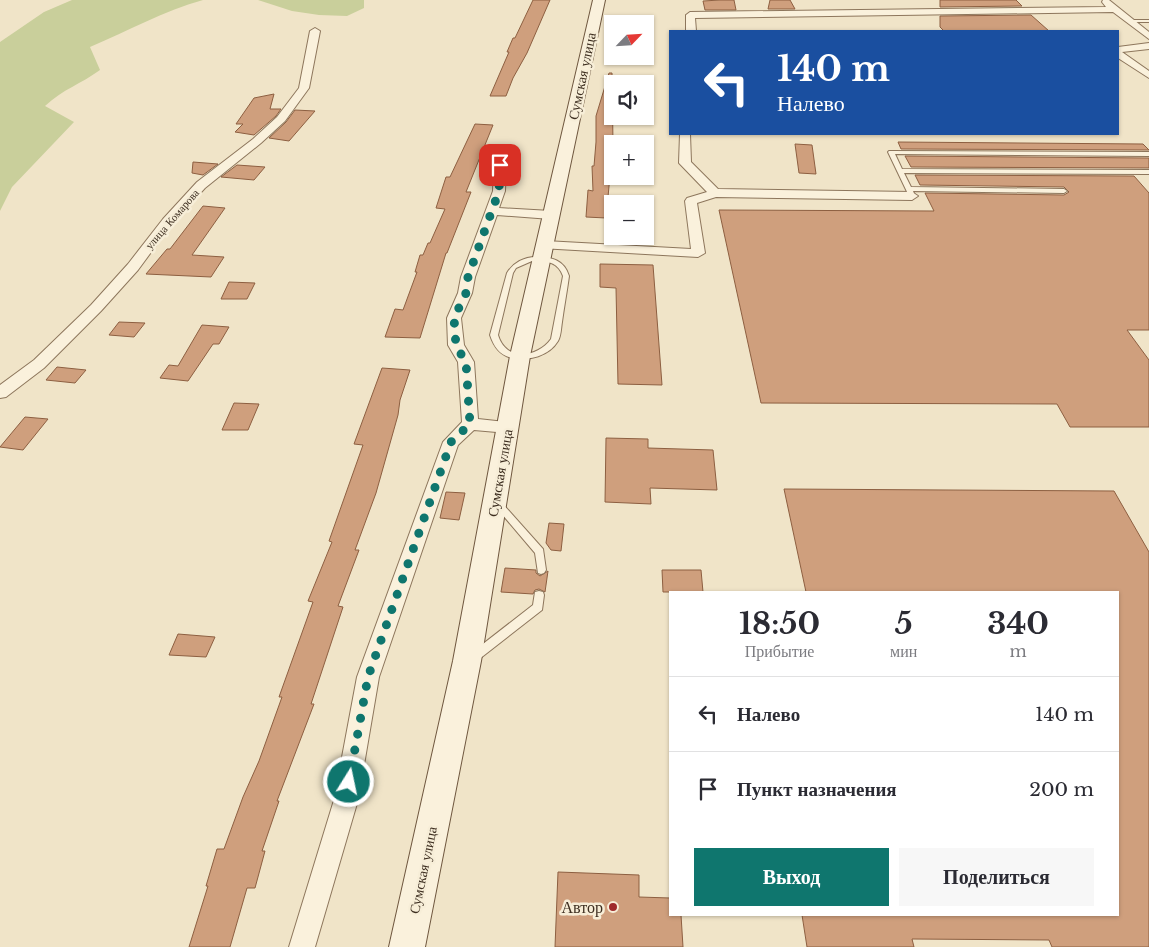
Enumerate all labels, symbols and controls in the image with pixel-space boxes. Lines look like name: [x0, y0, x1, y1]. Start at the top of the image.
north arrow: [604, 15, 654, 65]
map controls: [604, 15, 654, 245]
street label: Сумская улица: [564, 30, 600, 121]
text: 140 m: [777, 47, 890, 90]
icon: left: [694, 50, 759, 115]
button: sound: [604, 75, 654, 125]
text: Налево: [777, 90, 845, 117]
button: +: [604, 135, 654, 185]
pin: [479, 144, 521, 186]
icon: arrive: [486, 151, 514, 179]
street label: улица Комарова: [142, 186, 202, 252]
button: −: [604, 195, 654, 245]
street label: Сумская улица: [483, 427, 517, 518]
text: 18:50: [739, 605, 820, 642]
text: 5: [895, 605, 913, 642]
text: 340: [987, 605, 1049, 642]
text: Прибытие: [745, 641, 814, 661]
text: мин: [890, 641, 917, 661]
text: m: [1010, 641, 1027, 661]
icon: left: [694, 700, 722, 728]
text: Налево: [737, 703, 800, 726]
text: 140 m: [1035, 703, 1094, 726]
position arrow: [322, 755, 374, 807]
icon: arrive: [694, 775, 722, 803]
text: Пункт назначения: [737, 778, 897, 801]
text: 200 m: [1029, 778, 1094, 801]
street label: Сумская улица: [405, 824, 441, 915]
button: Выход: [694, 848, 889, 906]
button: Поделиться: [899, 848, 1094, 906]
place label: Автор: [562, 897, 603, 917]
marker: Автор: [607, 901, 619, 913]

